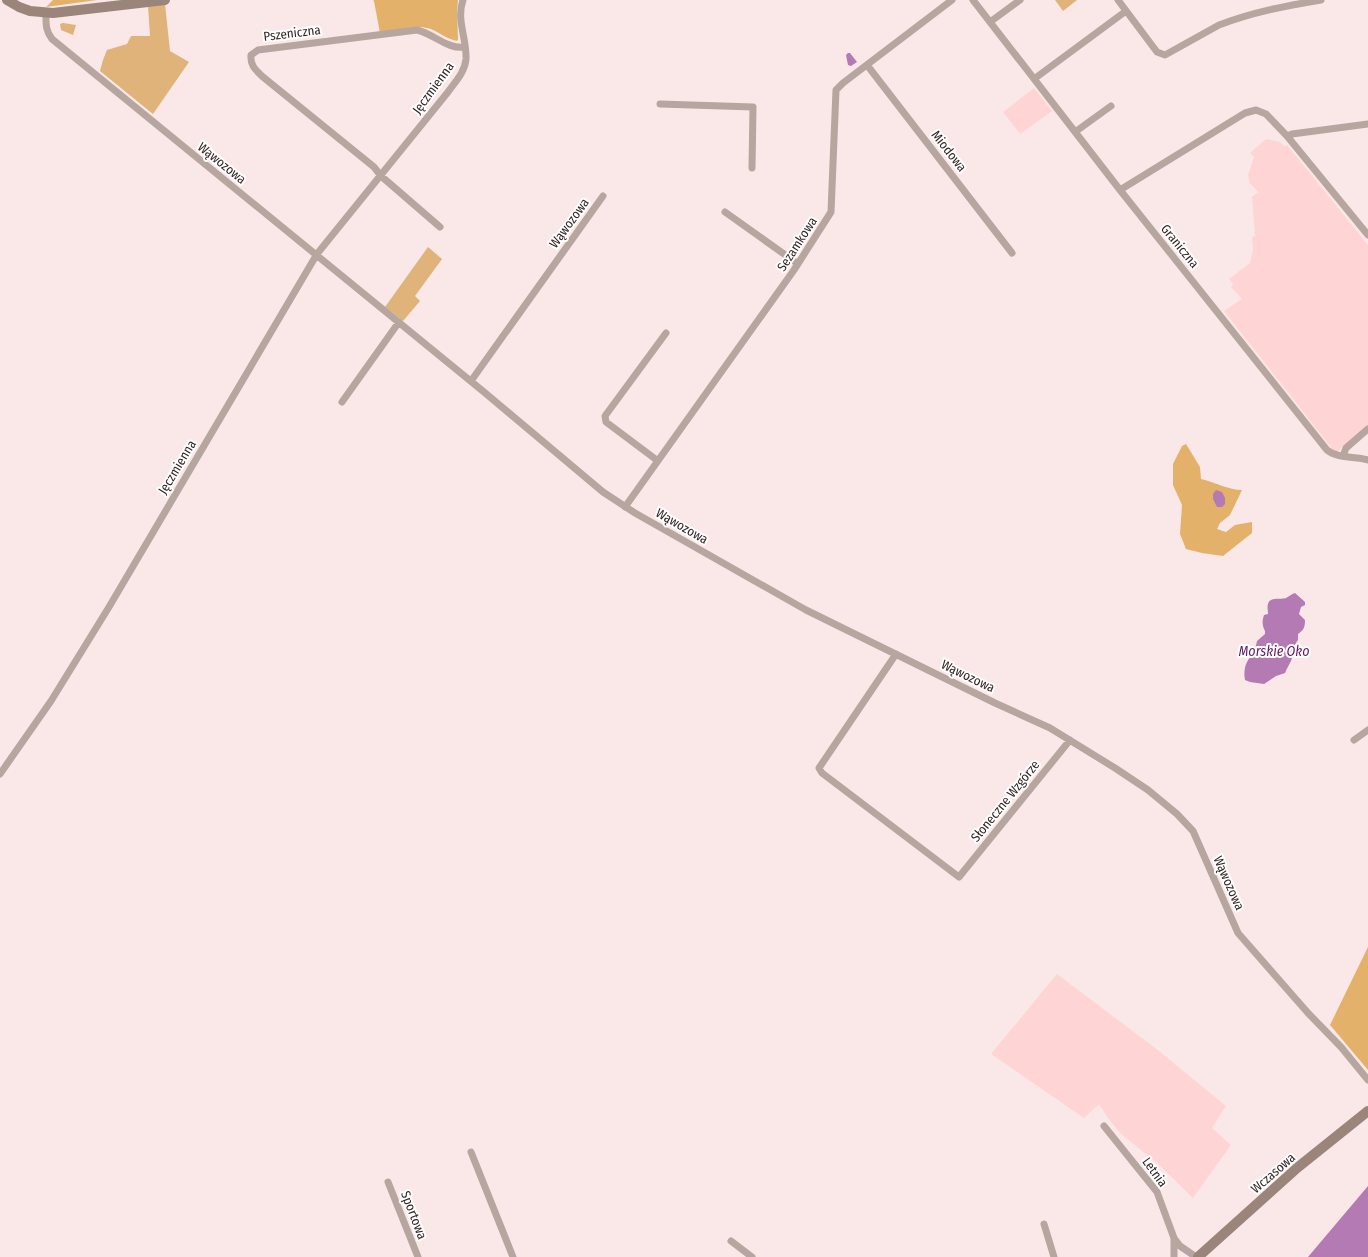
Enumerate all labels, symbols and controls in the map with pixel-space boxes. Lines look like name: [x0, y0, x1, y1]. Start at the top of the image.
street label: Pszeniczna: [263, 22, 321, 44]
street label: Jęczmienna: [409, 59, 457, 117]
street label: Miodowa: [928, 128, 970, 174]
street label: Wąwozowa: [195, 139, 249, 187]
street label: Wąwozowa: [546, 195, 592, 251]
street label: Sezamkowa: [774, 214, 820, 274]
street label: Graniczna: [1158, 221, 1202, 271]
street label: Jęczmienna: [155, 437, 199, 497]
street label: Wąwozowa: [653, 505, 711, 547]
water label: Morskie Oko: [1238, 643, 1310, 660]
street label: Wąwozowa: [939, 657, 997, 695]
street label: Słoneczne Wzgórze: [968, 757, 1042, 845]
street label: Wąwozowa: [1210, 854, 1248, 912]
street label: Wczasowa: [1248, 1150, 1298, 1196]
street label: Letnia: [1139, 1154, 1171, 1190]
street label: Sportowa: [398, 1189, 430, 1241]

